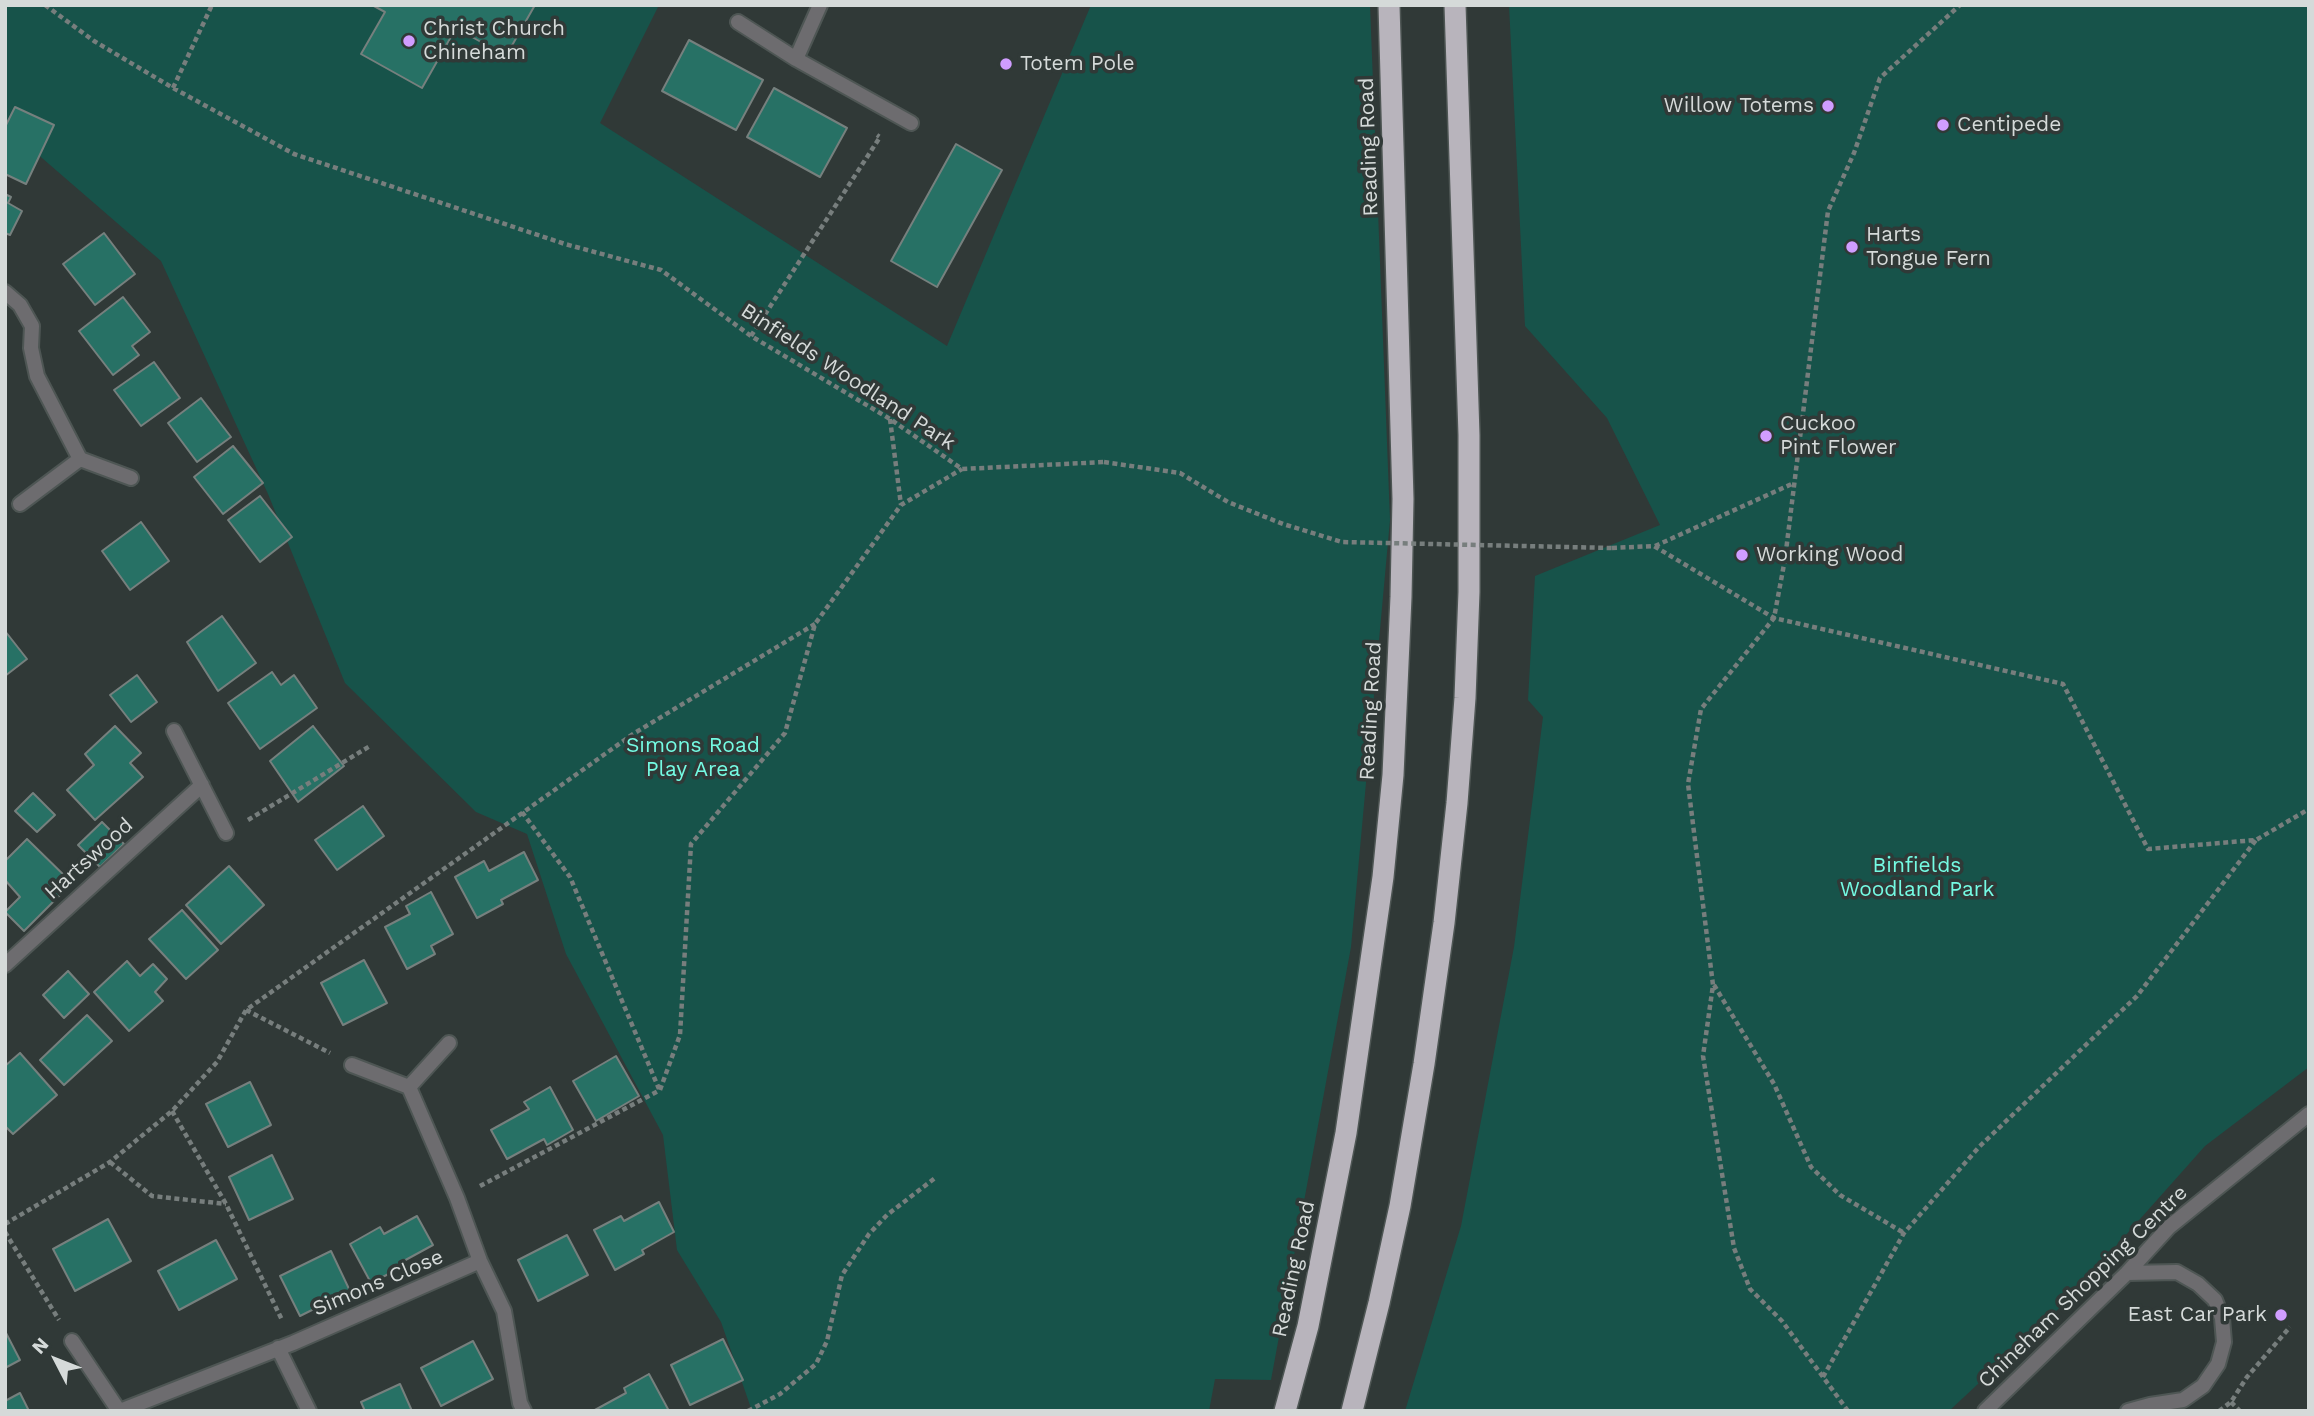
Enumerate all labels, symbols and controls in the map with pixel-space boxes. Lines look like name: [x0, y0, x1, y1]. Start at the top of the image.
place label: Christ Church Chineham: [423, 16, 565, 66]
marker: Christ Church Chineham: [401, 33, 417, 49]
place label: Totem Pole: [1020, 51, 1135, 77]
marker: Totem Pole: [998, 56, 1014, 72]
street label: Reading Road: [1354, 77, 1384, 217]
place label: Willow Totems: [1664, 93, 1814, 119]
marker: Willow Totems: [1820, 98, 1836, 114]
place label: Centipede: [1957, 112, 2061, 138]
marker: Centipede: [1935, 117, 1951, 133]
place label: Harts Tongue Fern: [1866, 222, 1991, 272]
marker: Harts Tongue Fern: [1844, 239, 1860, 255]
street label: Binfields Woodland Park: [736, 298, 960, 456]
place label: Cuckoo Pint Flower: [1780, 411, 1897, 461]
marker: Cuckoo Pint Flower: [1758, 428, 1774, 444]
place label: Working Wood: [1756, 542, 1903, 568]
marker: Working Wood: [1734, 547, 1750, 563]
street label: Reading Road: [1355, 641, 1387, 781]
park label: Simons Road Play Area: [626, 733, 760, 783]
street label: Hartswood: [40, 813, 138, 905]
park label: Binfields Woodland Park: [1840, 853, 1994, 903]
street label: Chineham Shopping Centre: [1973, 1180, 2193, 1394]
street label: Reading Road: [1267, 1198, 1321, 1340]
street label: Simons Close: [309, 1244, 447, 1322]
place label: East Car Park: [2127, 1302, 2267, 1328]
marker: East Car Park: [2273, 1307, 2289, 1323]
north arrow: [21, 1325, 91, 1395]
text: N: [27, 1333, 53, 1359]

